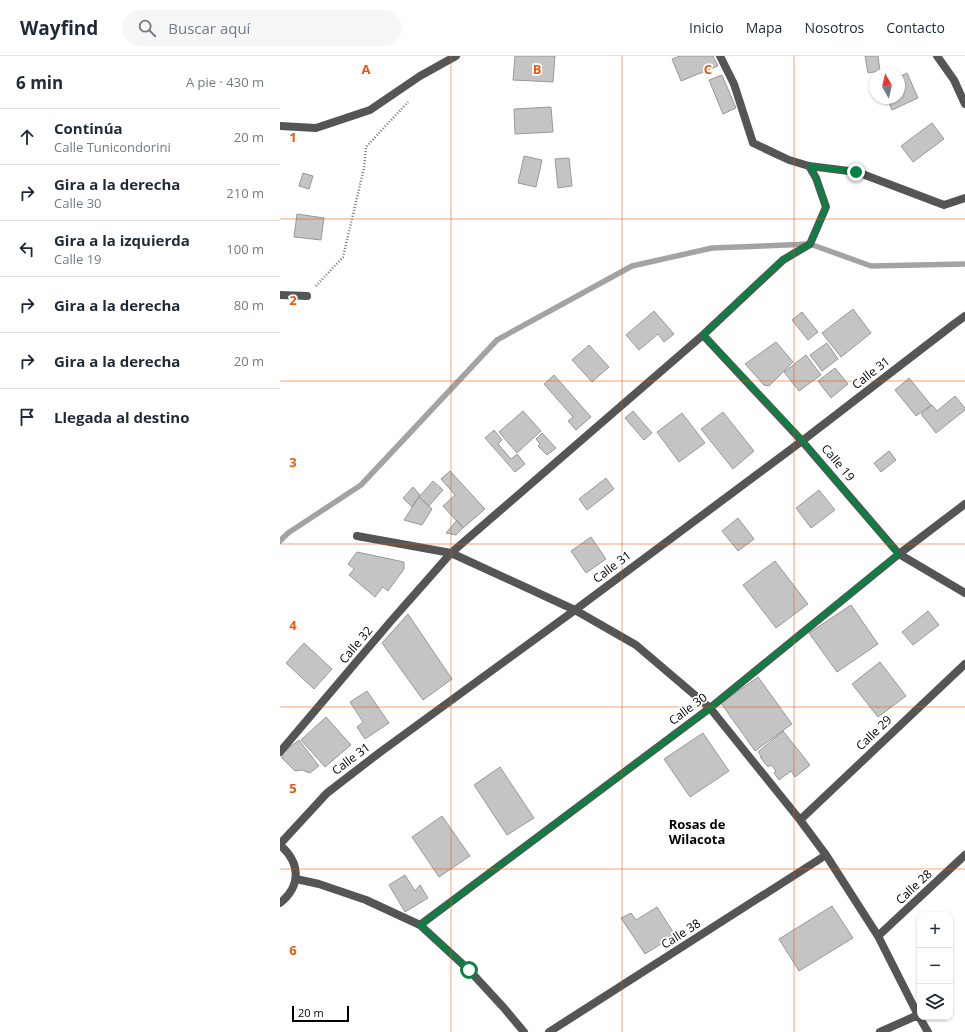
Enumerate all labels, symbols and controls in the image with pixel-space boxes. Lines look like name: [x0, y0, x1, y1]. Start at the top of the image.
search box: [122, 10, 402, 46]
text: Wayfind: [20, 15, 98, 41]
icon: search: [136, 17, 158, 39]
text: Buscar aquí: [168, 18, 250, 38]
text: Inicio: [689, 18, 724, 37]
text: Mapa: [746, 18, 782, 37]
text: Nosotros: [804, 18, 864, 37]
text: Contacto: [886, 18, 945, 37]
text: A: [362, 60, 371, 78]
text: B: [533, 60, 542, 78]
text: C: [704, 60, 712, 78]
north arrow: [869, 68, 905, 104]
text: 6 min: [16, 71, 63, 94]
text: A pie · 430 m: [186, 73, 264, 91]
text: Continúa: [54, 118, 123, 138]
icon: ahead: [16, 126, 38, 148]
text: 20 m: [234, 128, 264, 146]
text: 1: [289, 128, 297, 146]
text: Calle Tunicondorini: [54, 138, 171, 156]
route end: [847, 163, 865, 181]
text: Gira a la derecha: [54, 174, 180, 194]
icon: right: [16, 182, 38, 204]
text: 210 m: [226, 184, 264, 202]
text: Calle 30: [54, 194, 102, 212]
text: Gira a la izquierda: [54, 230, 190, 250]
icon: left: [16, 238, 38, 260]
text: 100 m: [226, 240, 264, 258]
text: Calle 19: [54, 250, 102, 268]
text: 2: [289, 291, 297, 309]
icon: right: [16, 294, 38, 316]
text: Gira a la derecha: [54, 295, 180, 315]
text: 80 m: [234, 296, 264, 314]
icon: right: [16, 350, 38, 372]
text: Gira a la derecha: [54, 351, 180, 371]
text: 20 m: [234, 352, 264, 370]
street label: Calle 31: [848, 352, 893, 393]
icon: arrive: [16, 406, 38, 428]
text: Llegada al destino: [54, 407, 189, 427]
street label: Calle 19: [818, 440, 859, 485]
text: 3: [289, 453, 297, 471]
street label: Calle 31: [589, 547, 634, 587]
text: 4: [289, 616, 297, 634]
street label: Calle 32: [335, 622, 376, 667]
street label: Calle 30: [665, 689, 710, 729]
street label: Calle 29: [852, 711, 895, 754]
street label: Calle 31: [328, 739, 373, 779]
text: 5: [289, 779, 297, 797]
district label: Rosas de Wilacota: [669, 815, 726, 848]
street label: Calle 28: [892, 865, 936, 908]
map controls: [917, 912, 953, 1020]
button: +: [917, 912, 953, 948]
street label: Calle 38: [658, 914, 704, 953]
text: 6: [289, 941, 297, 959]
button: −: [917, 948, 953, 984]
route start: [460, 961, 478, 979]
button: layers: [917, 984, 953, 1020]
scale bar: [292, 1004, 349, 1023]
text: 20 m: [298, 1005, 324, 1020]

